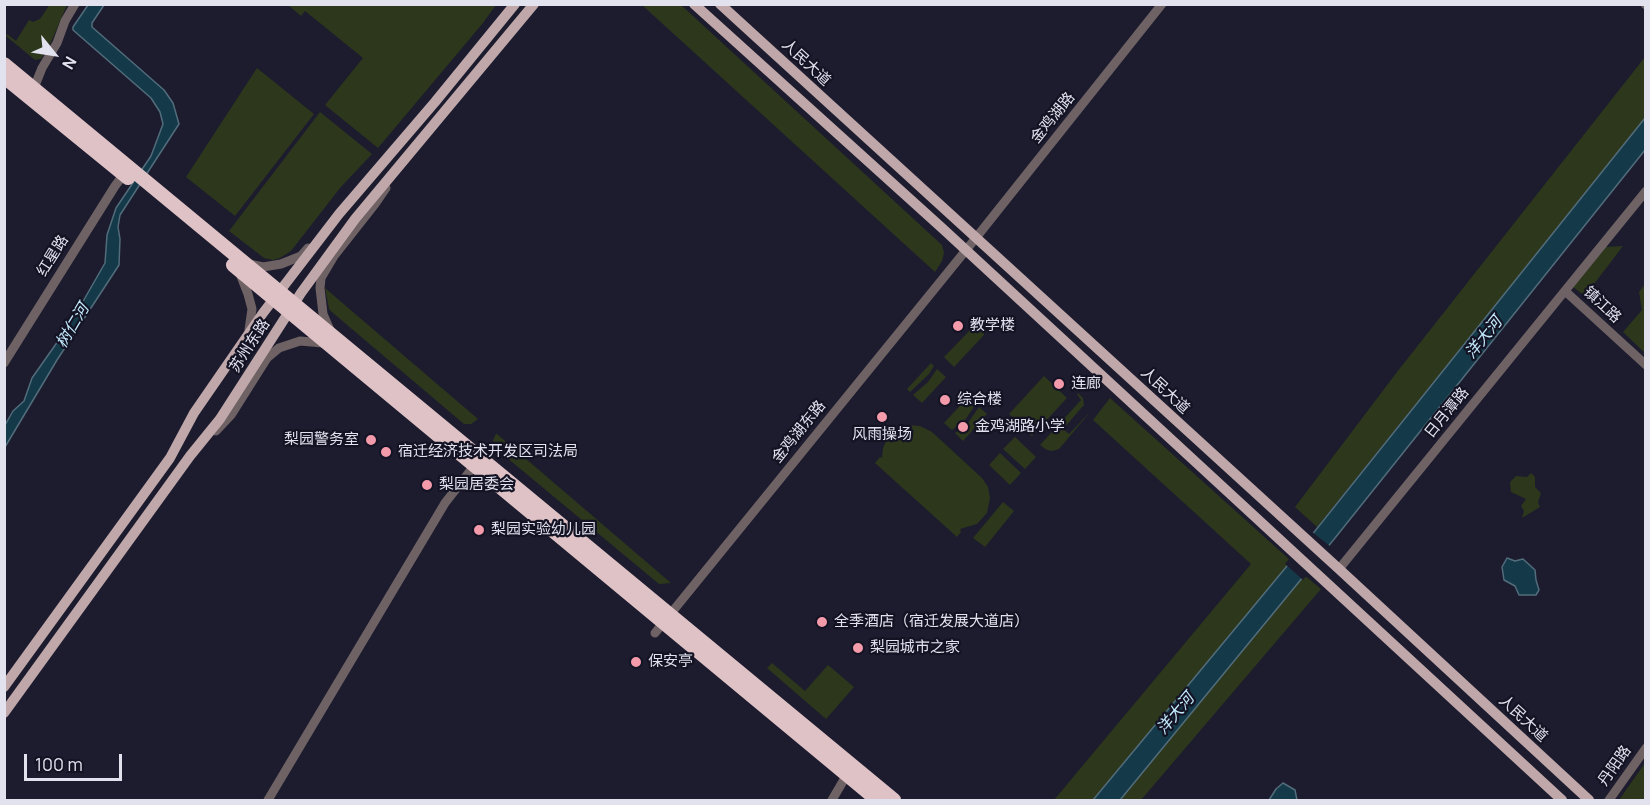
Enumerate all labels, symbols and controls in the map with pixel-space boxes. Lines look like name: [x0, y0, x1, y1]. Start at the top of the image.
north arrow: [24, 24, 84, 84]
street label: 人民大道: [778, 36, 834, 90]
text: N: [57, 53, 82, 73]
street label: 金鸡湖路: [1027, 89, 1079, 147]
street label: 红星路: [33, 232, 73, 280]
street label: 镇江路: [1579, 283, 1625, 327]
water label: 树仁河: [52, 300, 94, 352]
water label: 洋大河: [1461, 313, 1507, 363]
street label: 苏州东路: [226, 316, 274, 376]
place label: 教学楼: [970, 317, 1015, 335]
marker: 教学楼: [951, 319, 965, 333]
street label: 人民大道: [1137, 364, 1193, 418]
place label: 连廊: [1071, 375, 1101, 393]
marker: 连廊: [1052, 377, 1066, 391]
street label: 日月潭路: [1421, 384, 1473, 442]
place label: 综合楼: [957, 391, 1002, 409]
marker: 综合楼: [938, 393, 952, 407]
street label: 金鸡湖东路: [768, 397, 830, 467]
marker: 风雨操场: [875, 410, 889, 424]
place label: 金鸡湖路小学: [975, 418, 1065, 436]
marker: 金鸡湖路小学: [956, 420, 970, 434]
place label: 风雨操场: [852, 426, 912, 444]
place label: 梨园警务室: [284, 431, 359, 449]
marker: 梨园警务室: [364, 433, 378, 447]
place label: 宿迁经济技术开发区司法局: [398, 443, 578, 461]
marker: 宿迁经济技术开发区司法局: [379, 445, 393, 459]
place label: 梨园居委会: [439, 476, 514, 494]
marker: 梨园居委会: [420, 478, 434, 492]
place label: 梨园实验幼儿园: [491, 521, 596, 539]
marker: 梨园实验幼儿园: [472, 523, 486, 537]
place label: 全季酒店（宿迁发展大道店）: [834, 613, 1029, 631]
marker: 全季酒店（宿迁发展大道店）: [815, 615, 829, 629]
place label: 梨园城市之家: [870, 639, 960, 657]
marker: 梨园城市之家: [851, 641, 865, 655]
place label: 保安亭: [648, 653, 693, 671]
marker: 保安亭: [629, 655, 643, 669]
water label: 洋大河: [1153, 689, 1199, 739]
street label: 人民大道: [1495, 692, 1551, 746]
scale bar: [27, 742, 124, 780]
street label: 丹阳路: [1595, 742, 1635, 790]
text: 100 m: [35, 752, 83, 776]

